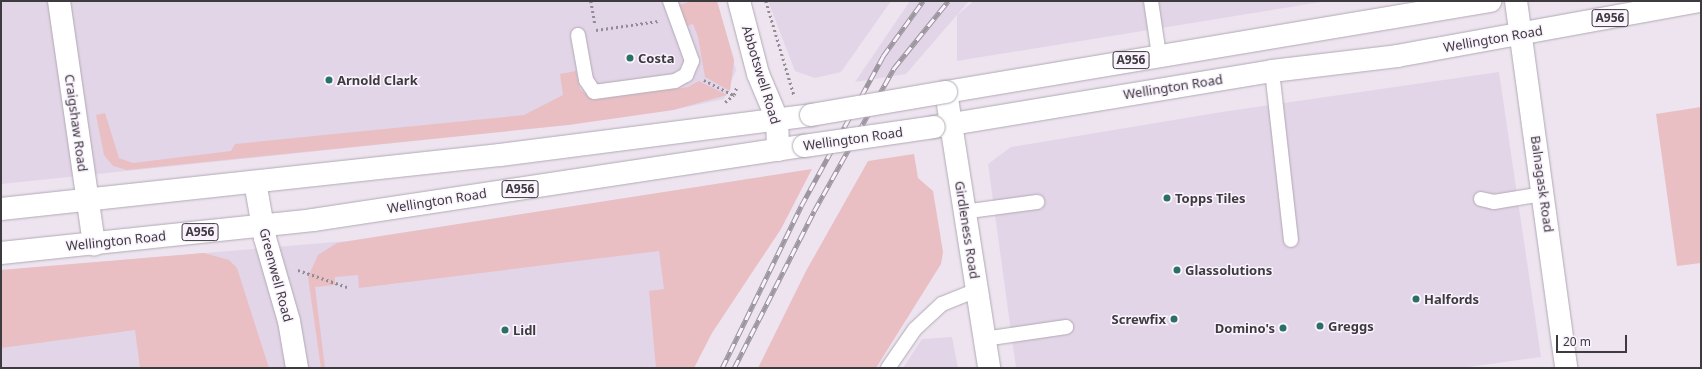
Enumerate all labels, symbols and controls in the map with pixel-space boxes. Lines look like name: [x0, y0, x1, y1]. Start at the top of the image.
road number: A956: [1591, 8, 1629, 28]
street label: Wellington Road: [1442, 23, 1544, 55]
street label: Abbotswell Road: [739, 24, 783, 126]
place label: Costa: [638, 50, 674, 66]
road number: A956: [1112, 50, 1150, 70]
marker: Costa: [625, 53, 635, 63]
street label: Wellington Road: [1122, 71, 1224, 103]
place label: Arnold Clark: [337, 72, 418, 88]
street label: Craigshaw Road: [61, 73, 91, 173]
marker: Arnold Clark: [324, 75, 334, 85]
street label: Wellington Road: [802, 124, 904, 154]
street label: Balnagask Road: [1527, 135, 1557, 233]
road number: A956: [501, 179, 539, 199]
street label: Girdleness Road: [952, 180, 982, 280]
street label: Wellington Road: [386, 185, 488, 217]
place label: Topps Tiles: [1175, 190, 1246, 206]
marker: Topps Tiles: [1162, 193, 1172, 203]
road number: A956: [181, 222, 219, 242]
street label: Greenwell Road: [256, 227, 296, 323]
street label: Wellington Road: [65, 228, 167, 254]
place label: Glassolutions: [1185, 262, 1272, 278]
marker: Glassolutions: [1172, 265, 1182, 275]
place label: Halfords: [1424, 291, 1479, 307]
marker: Halfords: [1411, 294, 1421, 304]
place label: Screwfix: [1112, 311, 1166, 327]
marker: Screwfix: [1169, 314, 1179, 324]
place label: Greggs: [1328, 318, 1374, 334]
place label: Domino's: [1215, 320, 1275, 336]
marker: Greggs: [1315, 321, 1325, 331]
place label: Lidl: [513, 322, 536, 338]
marker: Domino's: [1278, 323, 1288, 333]
marker: Lidl: [500, 325, 510, 335]
scale bar: [1558, 327, 1629, 353]
text: 20 m: [1563, 333, 1591, 350]

